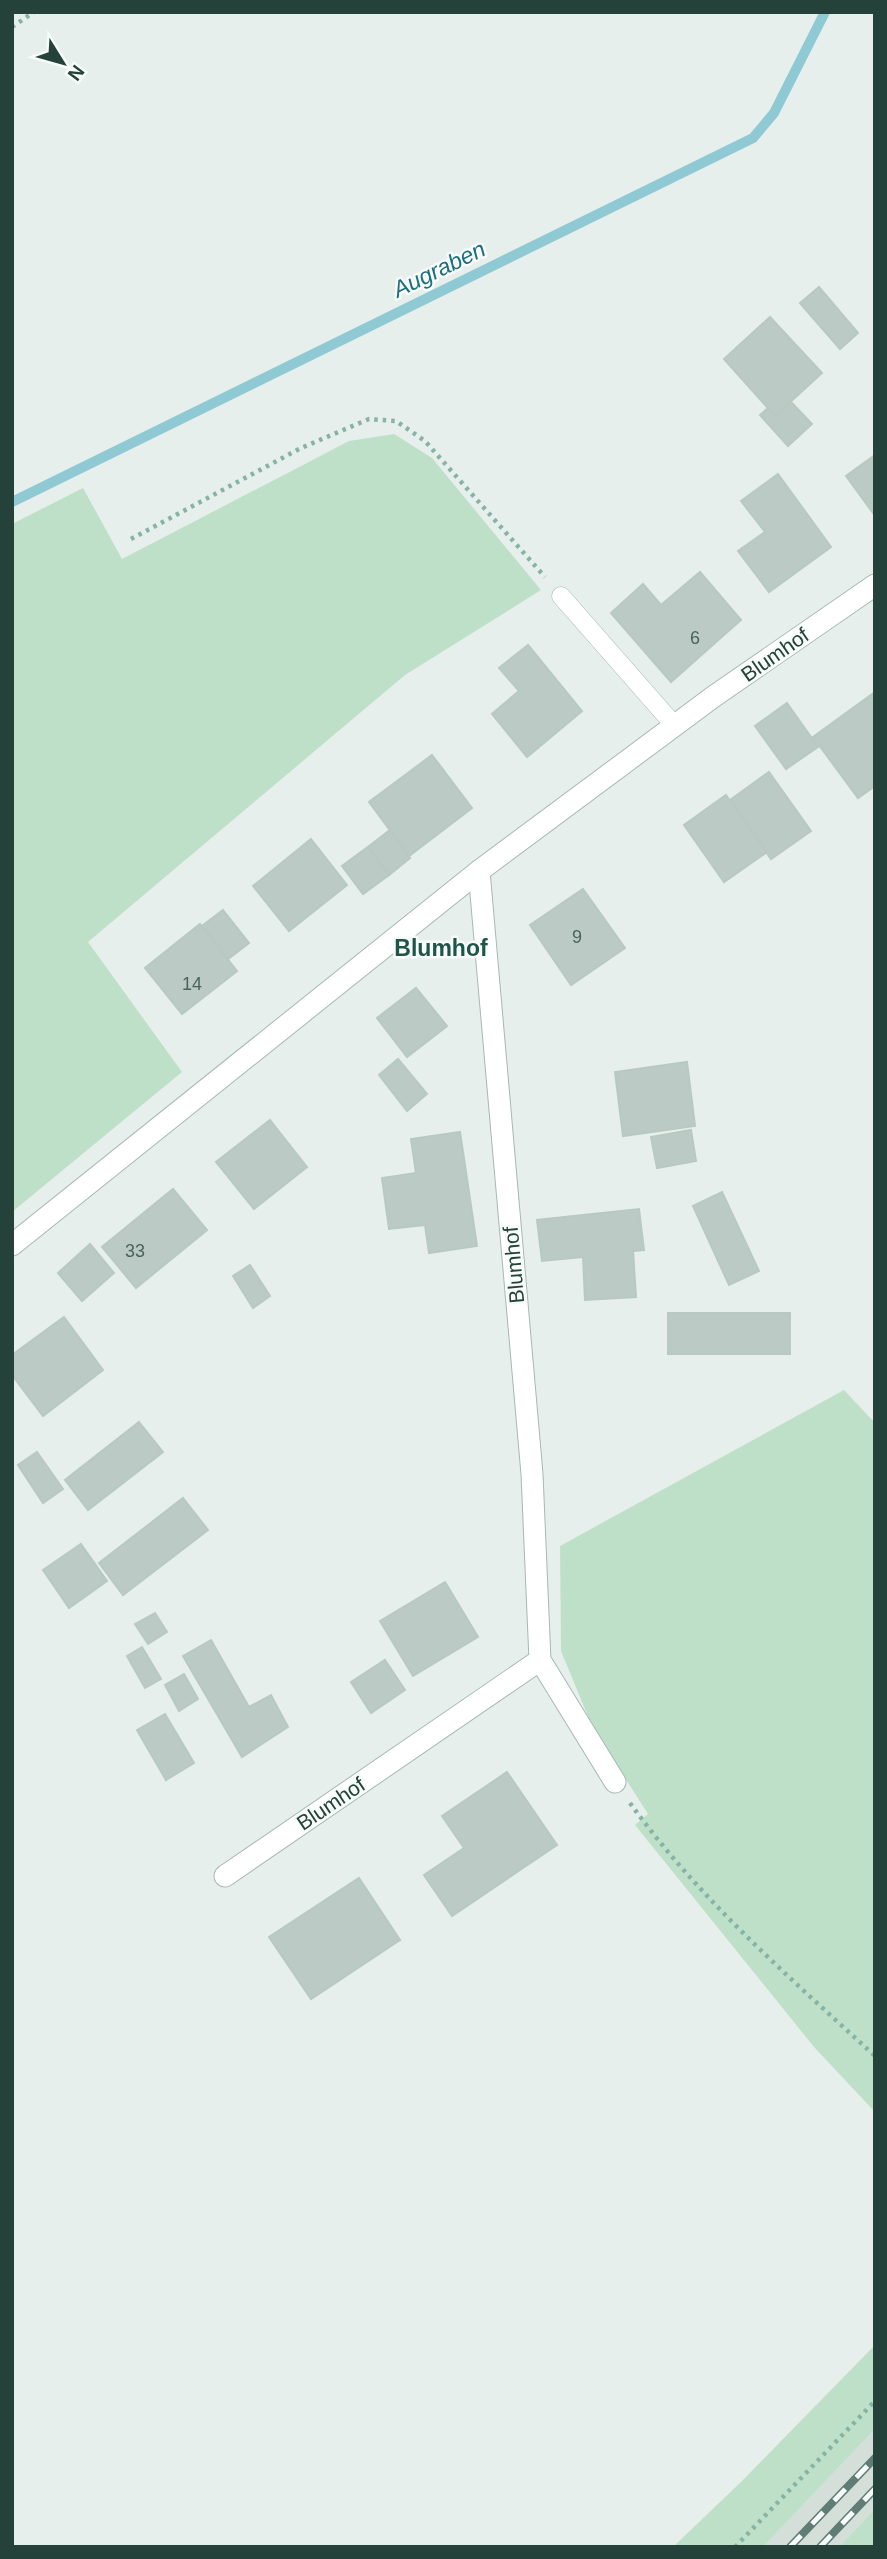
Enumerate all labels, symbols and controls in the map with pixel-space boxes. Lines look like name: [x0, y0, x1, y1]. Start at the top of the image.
north arrow: [28, 28, 98, 98]
text: N: [64, 61, 89, 85]
water label: Augraben: [387, 235, 490, 303]
street label: Blumhof: [737, 623, 813, 686]
house number: 6: [690, 628, 700, 648]
house number: 9: [572, 927, 582, 947]
district label: Blumhof: [394, 935, 488, 961]
house number: 14: [182, 974, 202, 994]
street label: Blumhof: [499, 1226, 528, 1304]
house number: 33: [125, 1241, 145, 1261]
street label: Blumhof: [292, 1772, 369, 1835]

